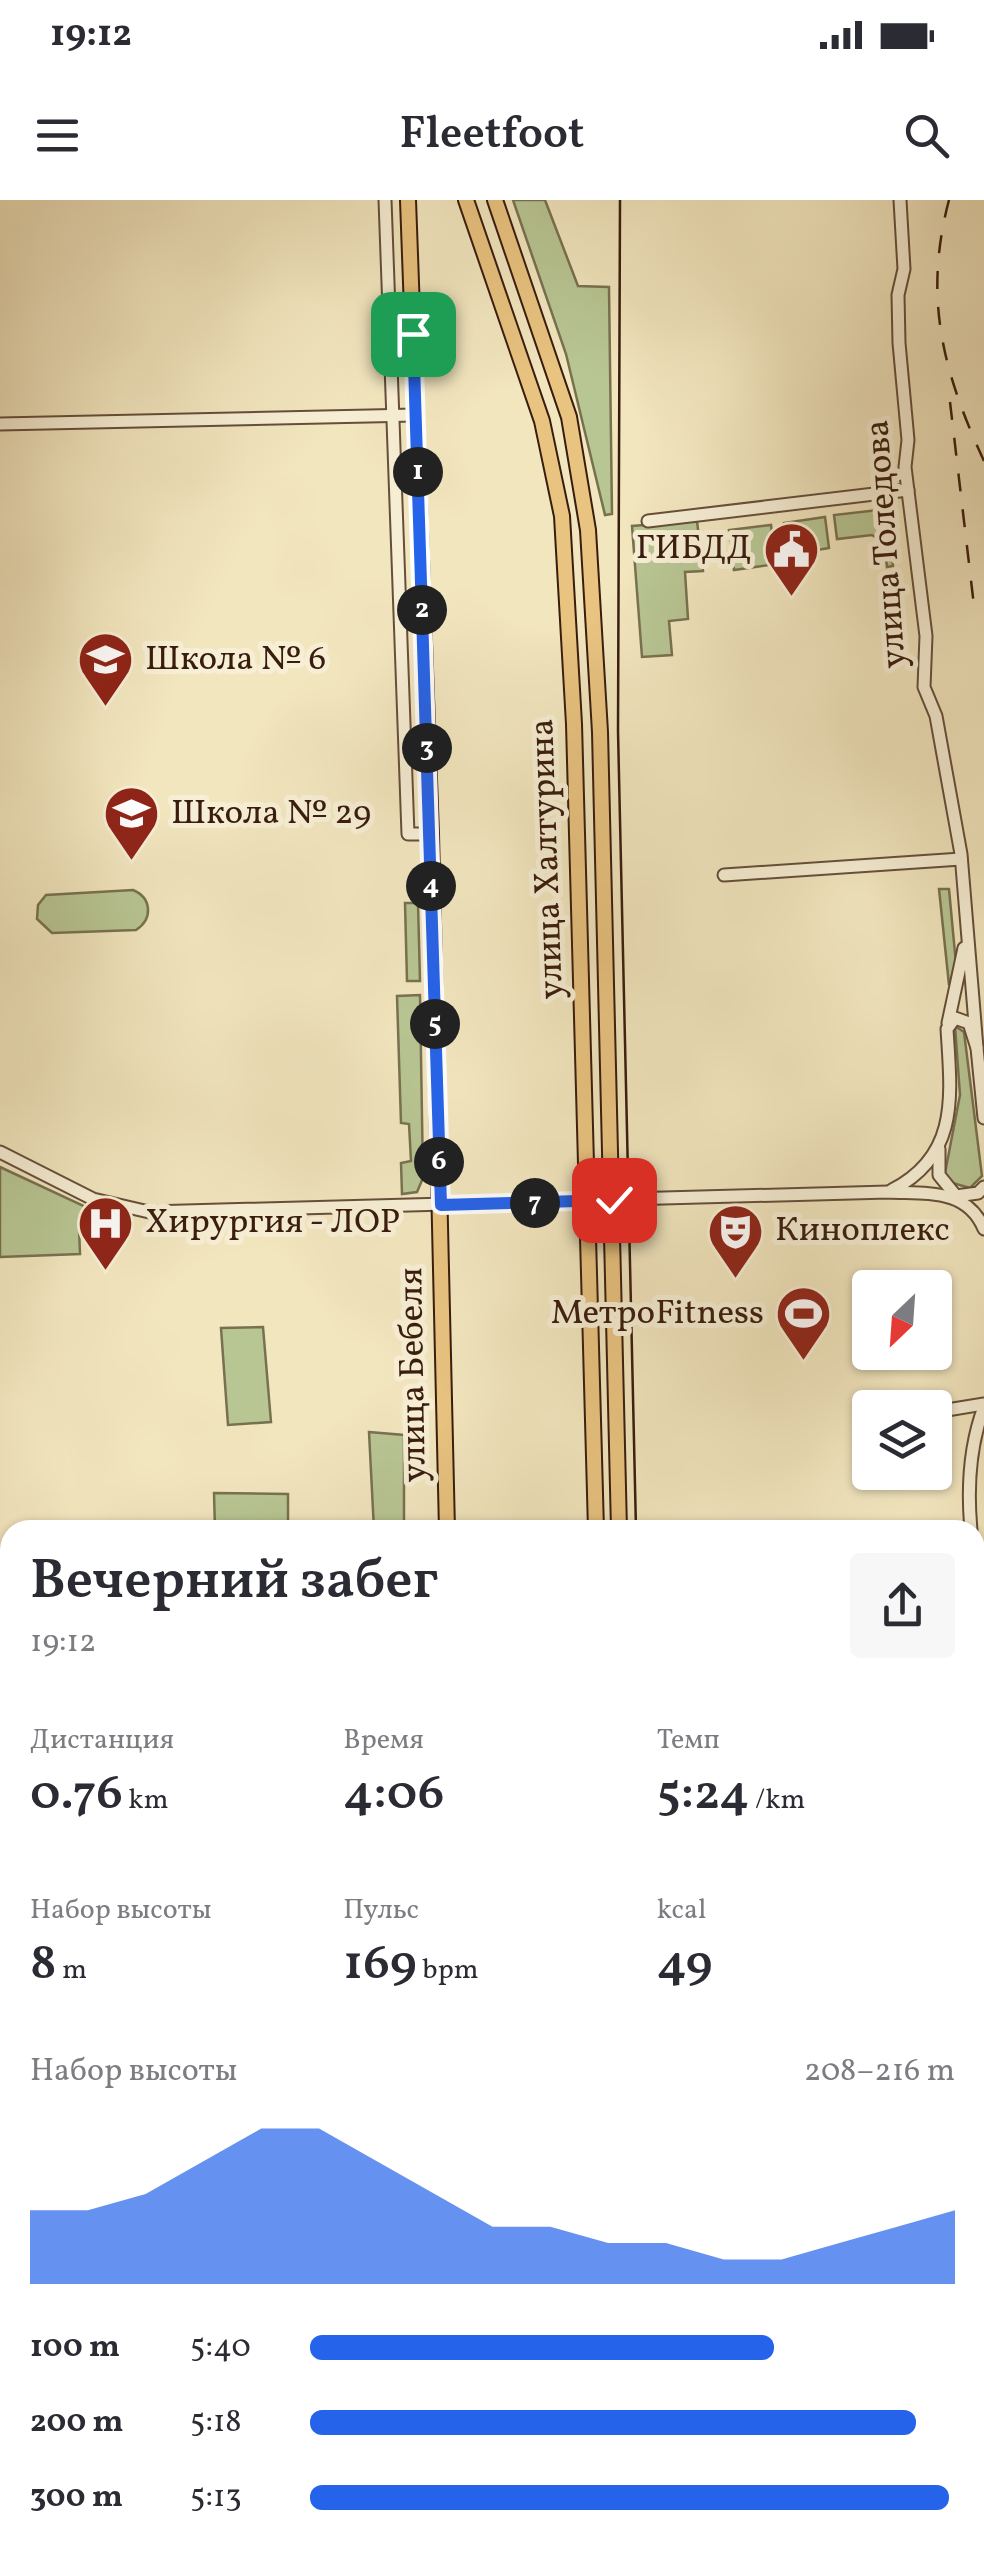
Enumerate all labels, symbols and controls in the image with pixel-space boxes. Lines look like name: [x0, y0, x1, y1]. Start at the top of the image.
text: 19:12: [50, 9, 132, 62]
text: Fleetfoot: [399, 104, 585, 167]
icon: menu: [30, 108, 85, 163]
icon: search: [899, 108, 954, 163]
pin: [371, 292, 456, 377]
icon: arrive: [386, 307, 441, 362]
street label: улица Толедова: [854, 418, 920, 670]
pin: 1: [393, 447, 443, 497]
text: 1: [412, 452, 424, 491]
public building icon: ГИБДД: [761, 519, 821, 598]
place label: ГИБДД: [636, 525, 752, 573]
pin: 2: [397, 585, 447, 635]
text: 2: [415, 590, 429, 629]
school or university icon: Школа № 6: [76, 630, 136, 709]
place label: Школа № 6: [145, 636, 326, 684]
street label: улица Халтурина: [519, 718, 577, 1000]
pin: 3: [402, 723, 452, 773]
text: 3: [420, 728, 434, 767]
school or university icon: Школа № 29: [102, 784, 162, 863]
place label: Школа № 29: [171, 790, 371, 838]
pin: 4: [406, 861, 456, 911]
text: 4: [423, 866, 439, 905]
pin: 5: [410, 999, 460, 1049]
text: 5: [428, 1004, 442, 1043]
pin: 6: [414, 1137, 464, 1187]
text: 6: [431, 1142, 447, 1181]
pin: [572, 1158, 657, 1243]
icon: check: [587, 1173, 642, 1228]
pin: 7: [510, 1178, 560, 1228]
text: 7: [528, 1183, 542, 1222]
hospital icon: Хирургия - ЛОР: [76, 1193, 136, 1272]
place label: Хирургия - ЛОР: [145, 1199, 400, 1247]
theatre icon: Киноплекс: [706, 1201, 766, 1280]
place label: Киноплекс: [775, 1207, 950, 1255]
street label: улица Бебеля: [388, 1267, 440, 1483]
north arrow: [852, 1270, 952, 1370]
map controls: [852, 1270, 952, 1490]
sports icon: МетроFitness: [773, 1284, 833, 1363]
place label: МетроFitness: [551, 1290, 764, 1338]
button: layers: [852, 1390, 952, 1490]
text: Вечерний забег: [30, 1545, 438, 1621]
button: share: [850, 1553, 955, 1658]
text: 19:12: [30, 1621, 96, 1665]
text: Дистанция: [30, 1721, 174, 1760]
text: Время: [343, 1721, 424, 1760]
text: Темп: [657, 1721, 720, 1760]
text: 0.76: [30, 1760, 123, 1830]
text: 4:06: [343, 1760, 444, 1830]
text: 5:24: [657, 1760, 749, 1830]
text: km: [123, 1781, 168, 1820]
text: /km: [749, 1781, 805, 1820]
text: Набор высоты: [30, 1891, 211, 1930]
text: Пульс: [343, 1891, 419, 1930]
text: kcal: [657, 1891, 706, 1930]
text: 8: [30, 1930, 57, 2000]
text: 169: [343, 1930, 417, 2000]
text: 49: [657, 1930, 712, 2000]
text: m: [57, 1951, 87, 1990]
text: bpm: [417, 1951, 478, 1990]
text: Набор высоты: [30, 2050, 237, 2094]
text: 208–216 m: [804, 2050, 955, 2094]
text: 100 m: [30, 2326, 120, 2370]
text: 5:40: [190, 2326, 251, 2370]
text: 200 m: [30, 2401, 124, 2445]
text: 5:18: [190, 2401, 242, 2445]
text: 300 m: [30, 2476, 123, 2520]
text: 5:13: [190, 2476, 242, 2520]

